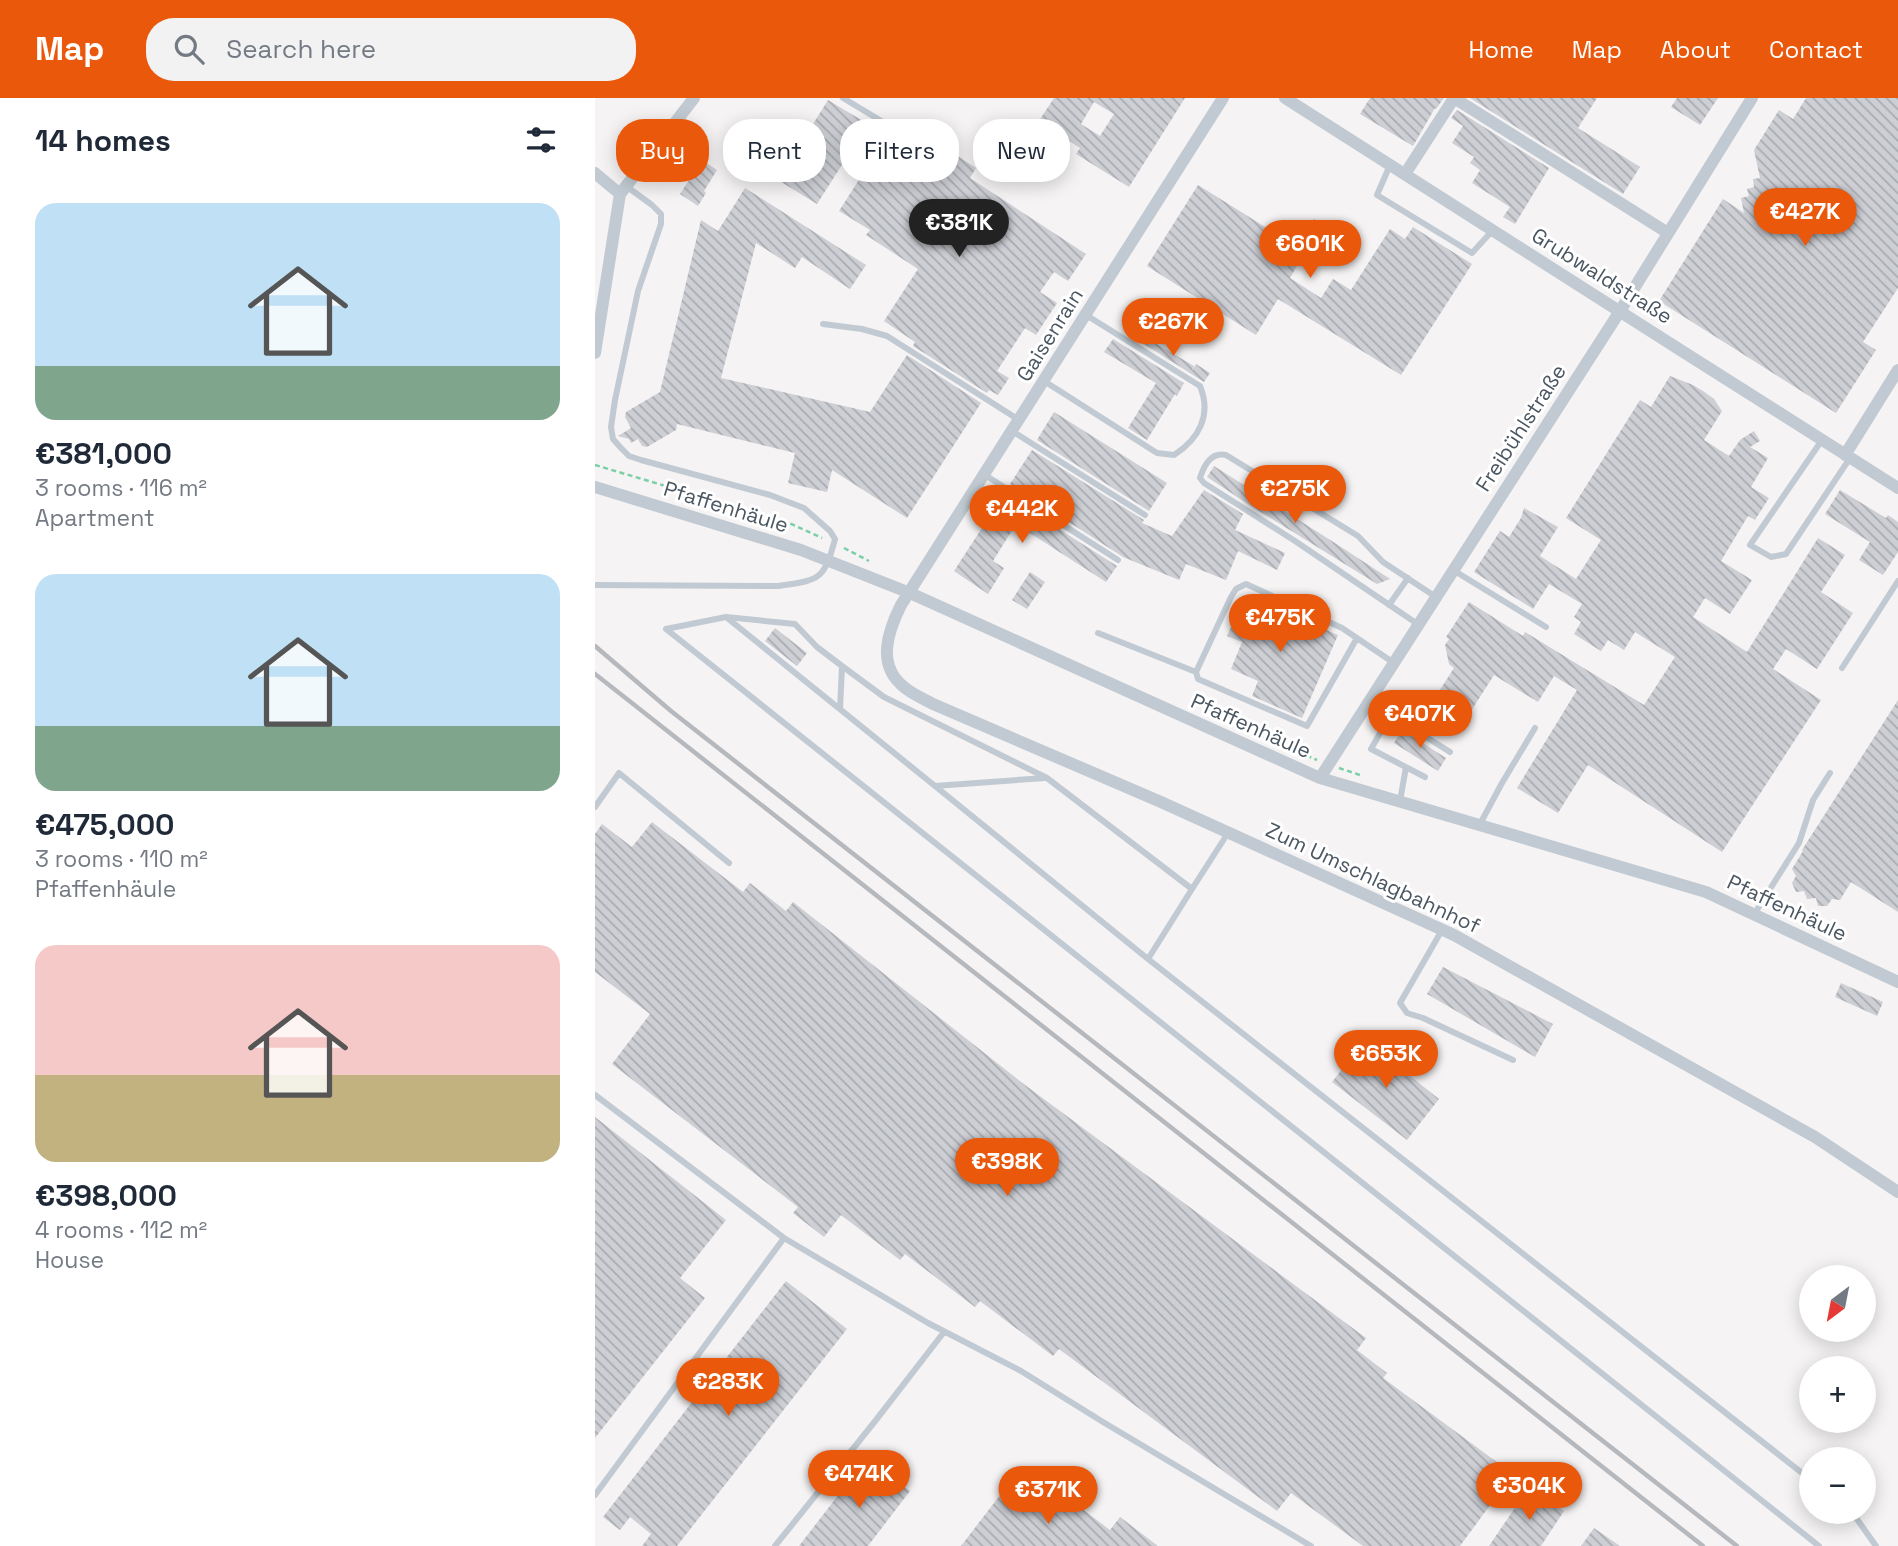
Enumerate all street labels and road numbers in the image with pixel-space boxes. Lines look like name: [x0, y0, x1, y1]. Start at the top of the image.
street label: Grubwaldstraße: [1527, 221, 1678, 330]
street label: Gaisenrain: [1010, 283, 1089, 386]
street label: Freibühlstraße: [1469, 359, 1572, 497]
street label: Pfaffenhäule: [660, 475, 792, 538]
street label: Pfaffenhäule: [1187, 687, 1316, 764]
street label: Zum Umschlagbahnhof: [1262, 816, 1485, 939]
street label: Pfaffenhäule: [1723, 868, 1851, 947]

